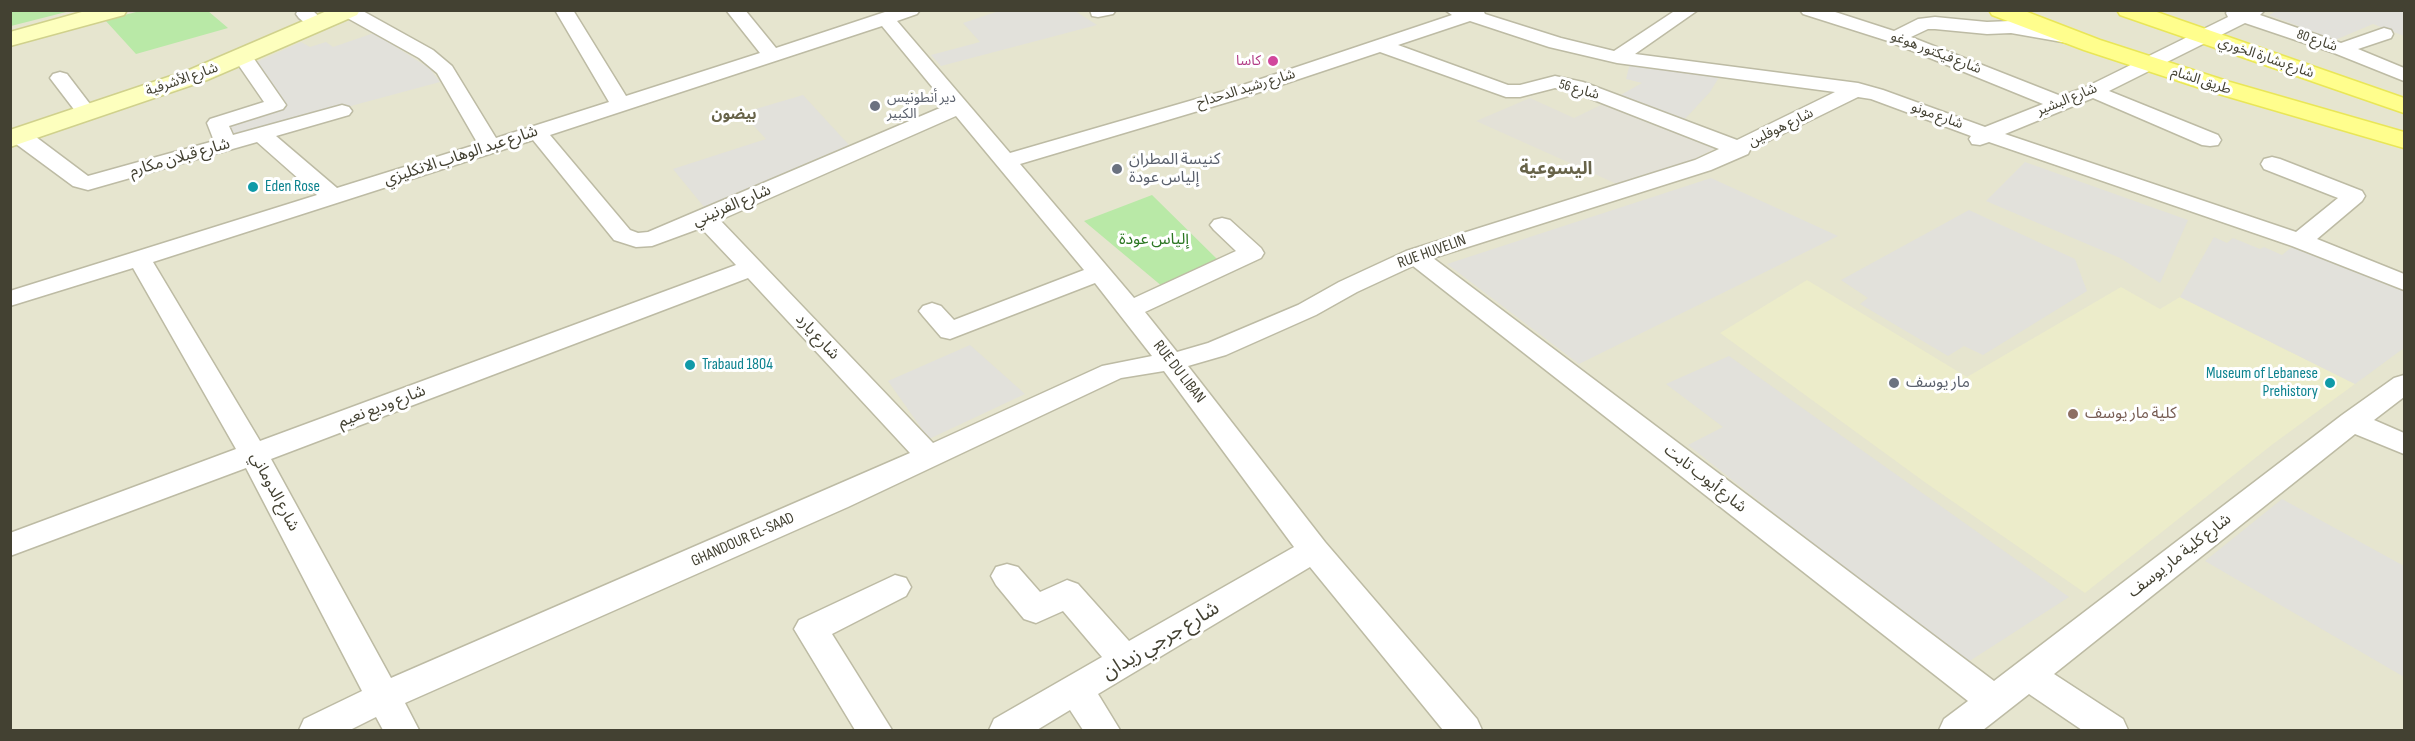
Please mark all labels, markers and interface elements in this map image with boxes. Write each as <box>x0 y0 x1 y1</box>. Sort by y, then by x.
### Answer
street label: شارع 80 <box>2294 26 2340 56</box>
street label: شارع فيكتور هوغو <box>1888 28 1984 78</box>
street label: شارع بشارة الخوري <box>2216 34 2316 82</box>
place label: كاسا <box>1236 53 1261 69</box>
marker: كاسا <box>1266 54 1280 68</box>
street label: شارع الأشرفية <box>144 60 220 100</box>
street label: طريق الشام <box>2169 63 2233 99</box>
street label: شارع رشيد الدحداح <box>1195 66 1297 112</box>
street label: شارع 56 <box>1557 76 1601 104</box>
street label: شارع البشير <box>2034 80 2100 120</box>
place label: دير أنطونيس الكبير <box>887 90 956 122</box>
marker: دير أنطونيس الكبير <box>868 99 882 113</box>
street label: شارع مونو <box>1909 99 1965 133</box>
street label: شارع هوفلين <box>1746 105 1816 151</box>
district label: بيضون <box>712 106 756 124</box>
street label: شارع عبد الوهاب الانكليزي <box>382 122 540 190</box>
street label: شارع قبلان مكارم <box>128 134 232 182</box>
place label: كنيسة المطران إلياس عودة <box>1129 150 1220 188</box>
district label: اليسوعية <box>1520 158 1592 180</box>
marker: كنيسة المطران إلياس عودة <box>1110 162 1124 176</box>
place label: Eden Rose <box>265 177 320 197</box>
marker: Eden Rose <box>246 180 260 194</box>
street label: شارع الفرنيني <box>690 181 774 231</box>
park label: إلياس عودة <box>1119 230 1189 250</box>
street label: RUE HUVELIN <box>1395 231 1469 273</box>
street label: شارع يارد <box>791 310 843 364</box>
street label: RUE DU LIBAN <box>1149 337 1209 407</box>
place label: Trabaud 1804 <box>702 355 773 375</box>
marker: Trabaud 1804 <box>683 358 697 372</box>
place label: Museum of Lebanese Prehistory <box>2206 364 2318 402</box>
place label: مار يوسف <box>1906 373 1970 393</box>
marker: مار يوسف <box>1887 376 1901 390</box>
marker: Museum of Lebanese Prehistory <box>2323 376 2337 390</box>
street label: شارع وديع نعيم <box>336 382 428 432</box>
place label: كلية مار يوسف <box>2085 404 2177 424</box>
marker: كلية مار يوسف <box>2066 407 2080 421</box>
street label: شارع أيوب تابت <box>1660 441 1750 517</box>
street label: شارع الدوماني <box>245 449 303 535</box>
street label: GHANDOUR EL-SAAD <box>688 509 798 571</box>
street label: شارع كلية مار يوسف <box>2125 510 2235 602</box>
street label: شارع جرجي زيدان <box>1098 597 1224 685</box>

